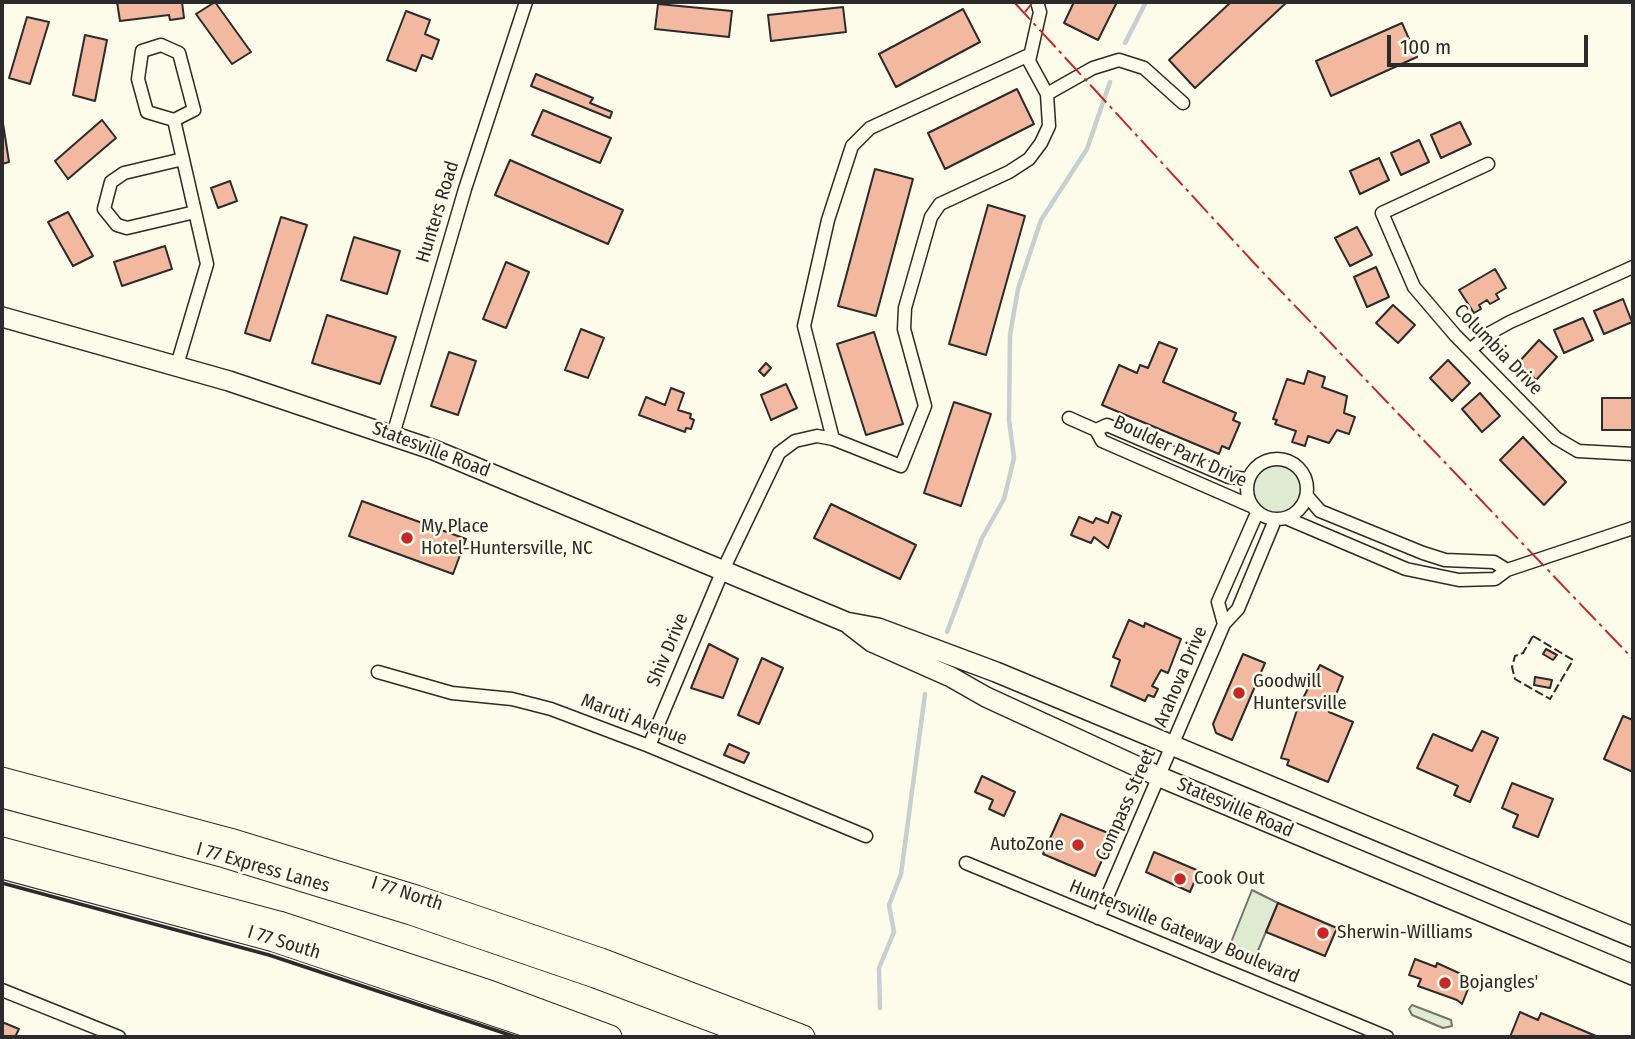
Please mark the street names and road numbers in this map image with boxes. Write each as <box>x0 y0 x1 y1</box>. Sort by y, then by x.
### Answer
street label: Hunters Road <box>412 158 464 266</box>
street label: Columbia Drive <box>1449 300 1547 400</box>
street label: Boulder Park Drive <box>1110 411 1250 493</box>
street label: Statesville Road <box>369 417 493 483</box>
street label: Shiv Drive <box>642 610 694 690</box>
street label: Arahova Drive <box>1150 623 1212 731</box>
street label: Maruti Avenue <box>578 689 690 751</box>
street label: Compass Street <box>1091 745 1161 865</box>
street label: Statesville Road <box>1173 773 1297 843</box>
street label: I 77 Express Lanes <box>194 838 332 898</box>
street label: I 77 North <box>368 872 446 916</box>
street label: Huntersville Gateway Boulevard <box>1066 875 1302 989</box>
street label: I 77 South <box>245 921 323 965</box>

